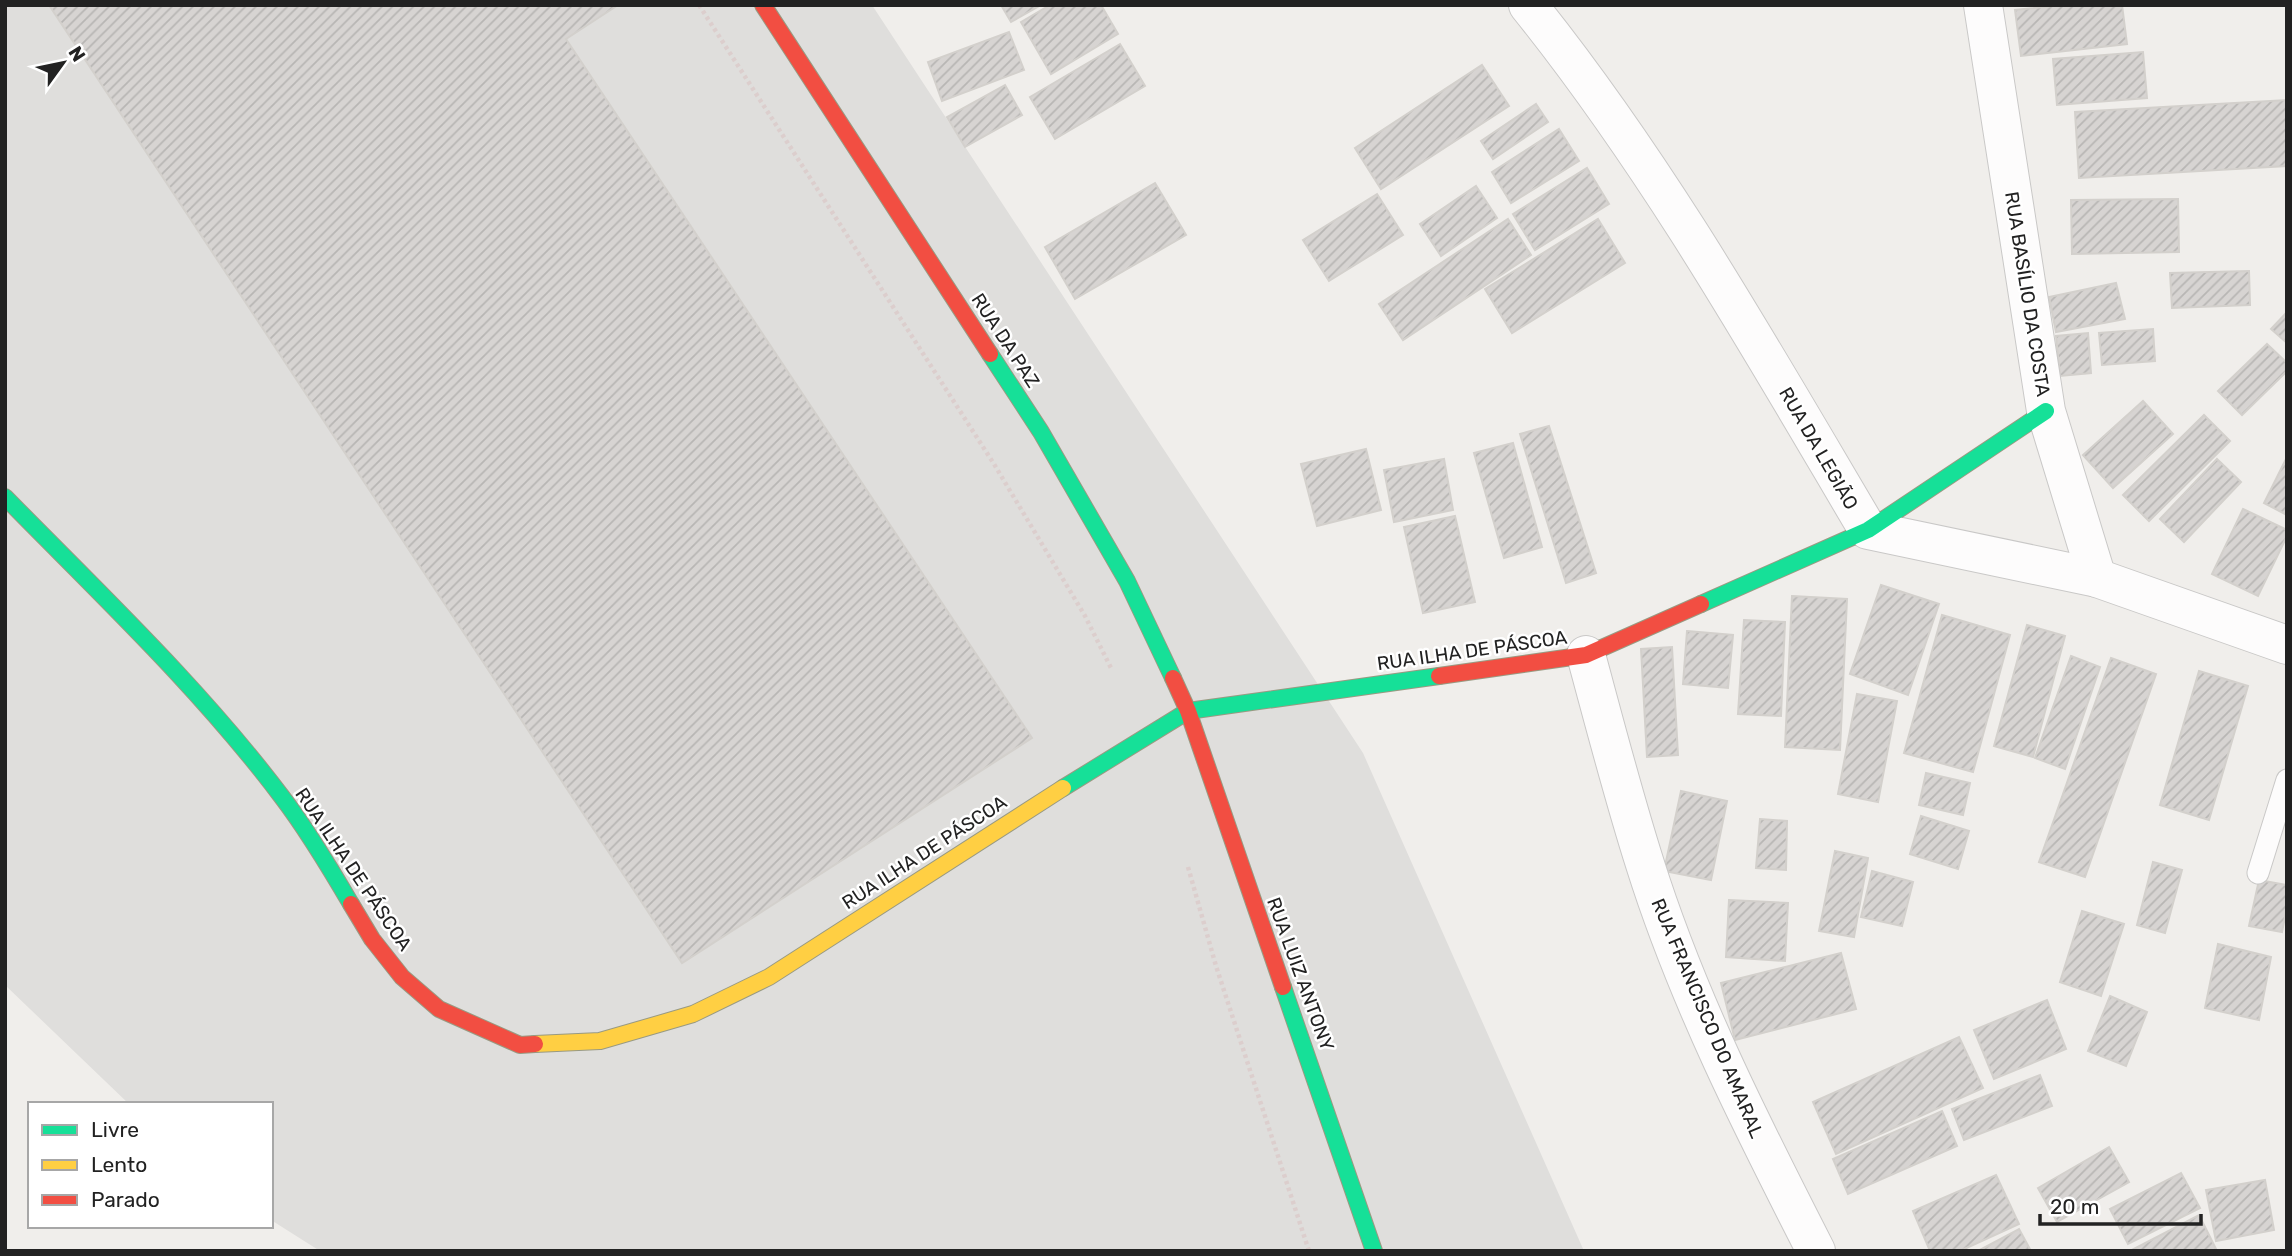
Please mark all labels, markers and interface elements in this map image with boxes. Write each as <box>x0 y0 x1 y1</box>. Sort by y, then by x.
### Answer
north arrow <box>28 28 98 98</box>
text: N <box>63 42 90 66</box>
street label: RUA BASÍLIO DA COSTA <box>2000 190 2055 398</box>
street label: RUA DA PAZ <box>967 289 1045 392</box>
street label: RUA DA LEGIÃO <box>1774 383 1863 514</box>
street label: RUA ILHA DE PÁSCOA <box>1376 626 1569 675</box>
street label: RUA ILHA DE PÁSCOA <box>290 783 417 955</box>
street label: RUA ILHA DE PÁSCOA <box>838 790 1011 914</box>
street label: RUA LUIZ ANTONY <box>1262 894 1339 1054</box>
street label: RUA FRANCISCO DO AMARAL <box>1647 895 1769 1142</box>
legend <box>28 1102 273 1228</box>
text: Livre <box>91 1117 139 1142</box>
text: Lento <box>91 1152 147 1177</box>
scale bar <box>2040 1182 2201 1226</box>
text: Parado <box>91 1187 160 1212</box>
text: 20 m <box>2050 1194 2099 1219</box>

